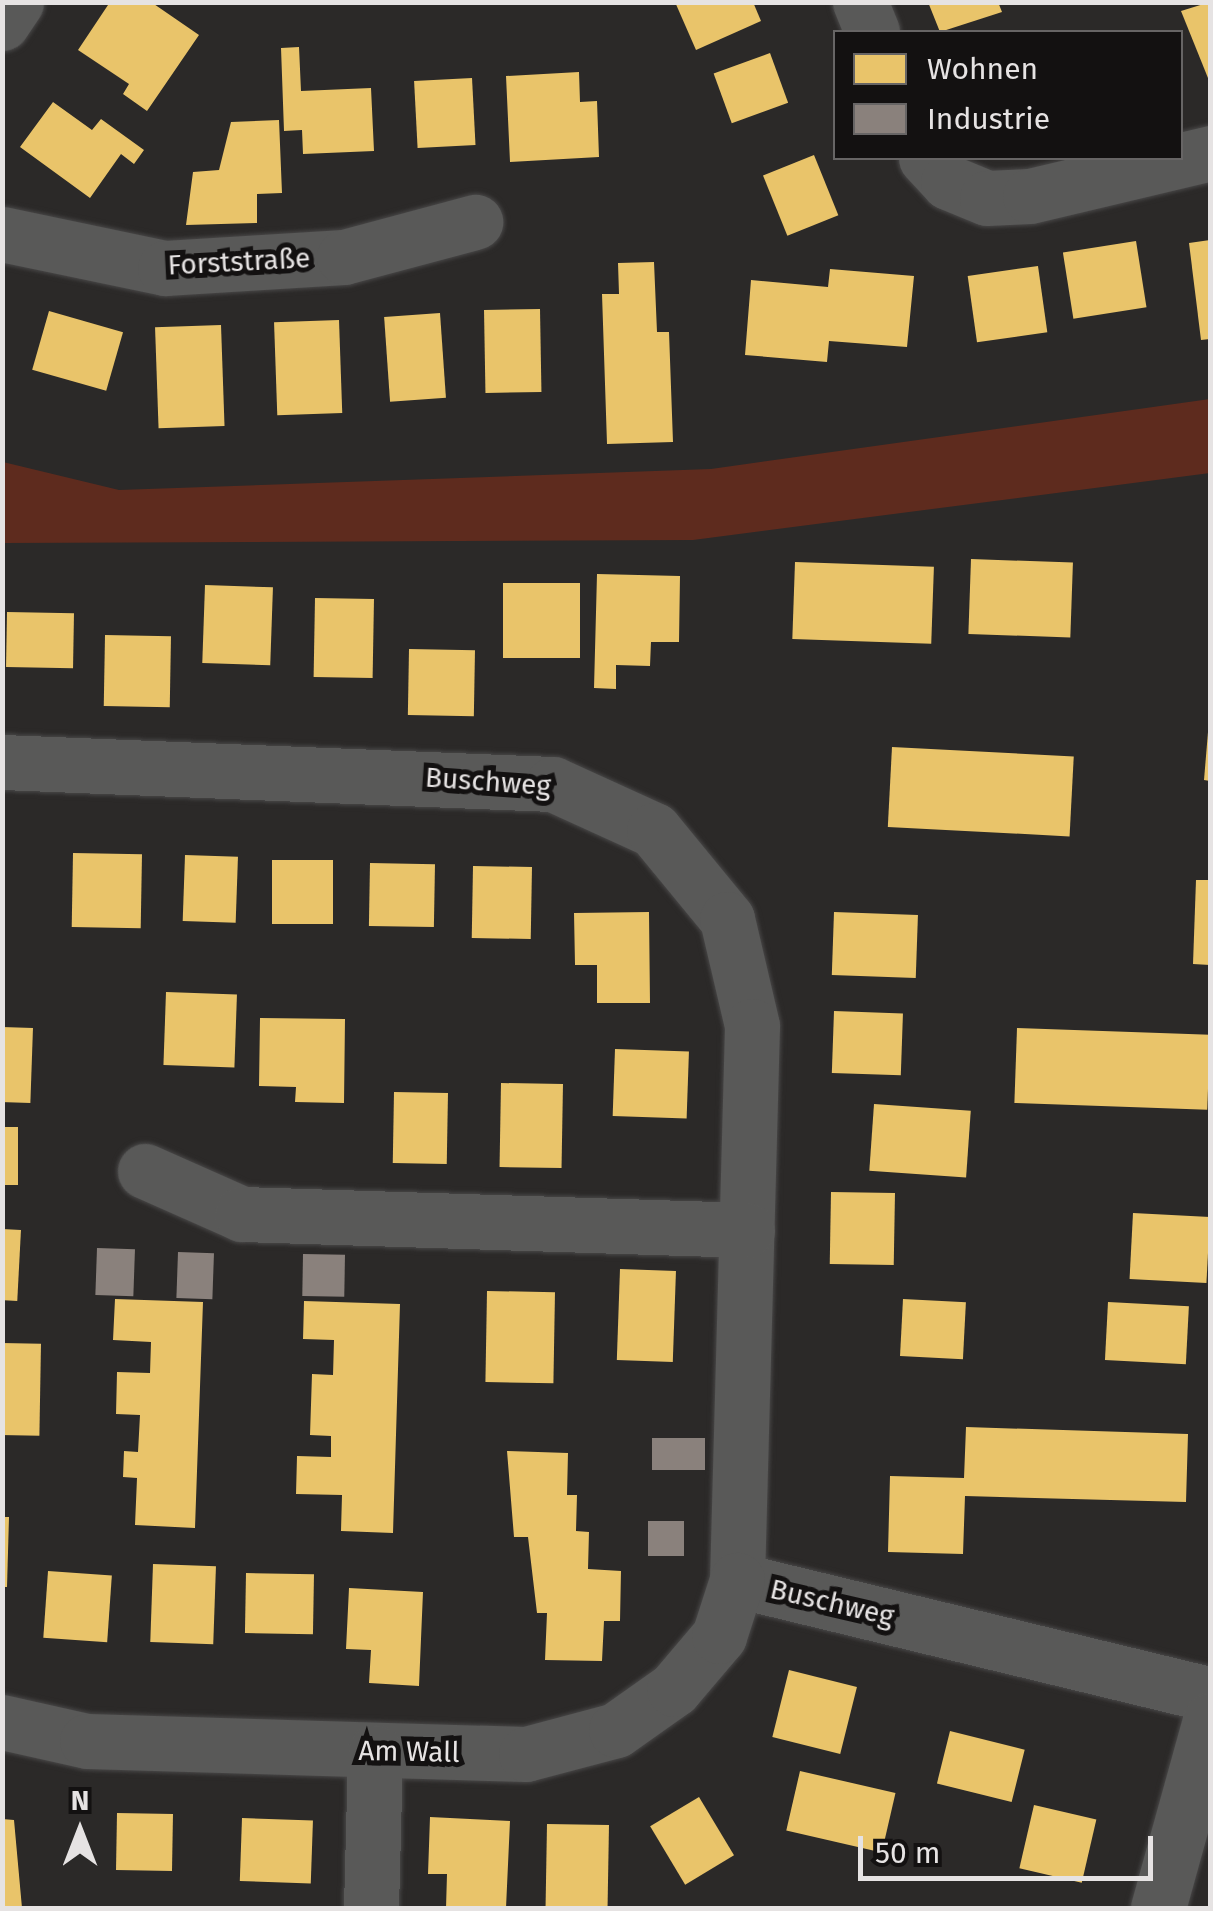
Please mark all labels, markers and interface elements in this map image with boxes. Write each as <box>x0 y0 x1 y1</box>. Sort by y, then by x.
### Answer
legend <box>833 30 1183 160</box>
text: Wohnen <box>927 51 1038 87</box>
text: Industrie <box>927 101 1050 137</box>
street label: Forststraße <box>167 241 311 283</box>
street label: Buschweg <box>424 761 552 803</box>
street label: Buschweg <box>767 1572 897 1634</box>
street label: Am Wall <box>358 1734 460 1770</box>
north arrow <box>30 1781 130 1881</box>
text: N <box>71 1784 89 1817</box>
scale bar <box>863 1816 1158 1878</box>
text: 50 m <box>875 1835 940 1871</box>

